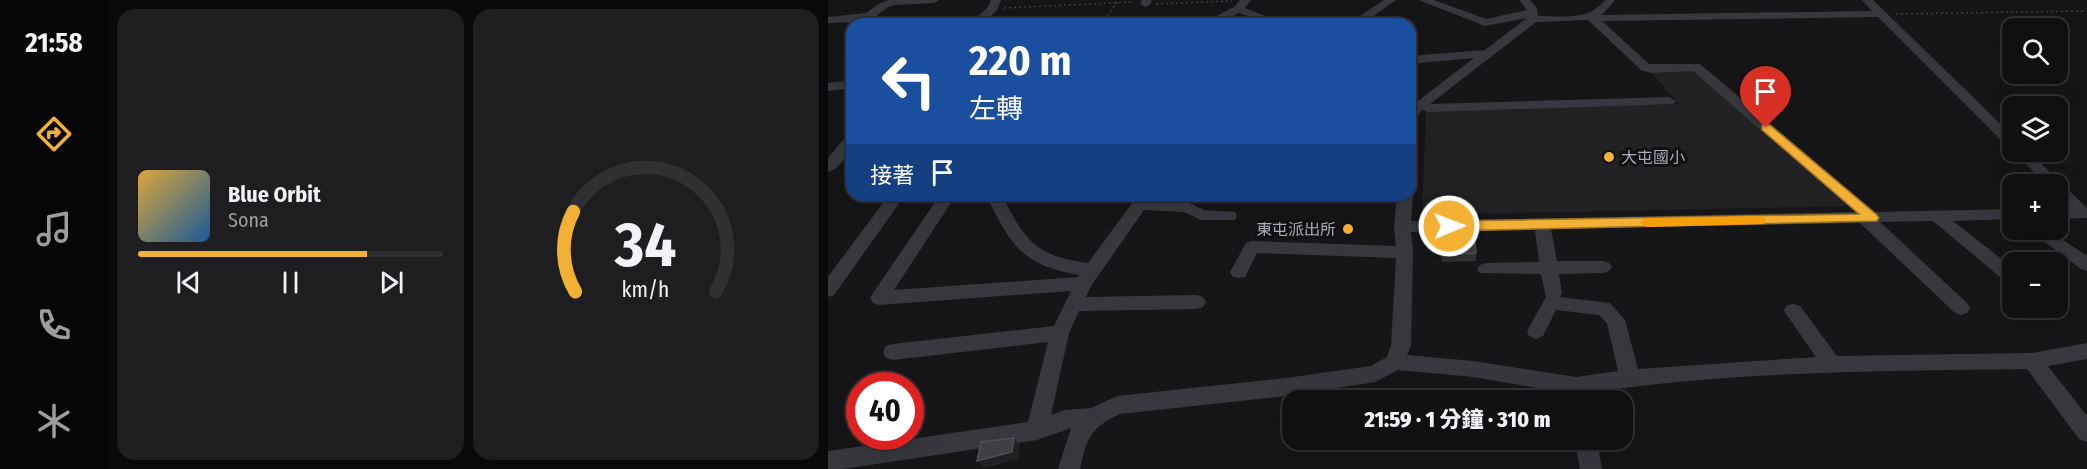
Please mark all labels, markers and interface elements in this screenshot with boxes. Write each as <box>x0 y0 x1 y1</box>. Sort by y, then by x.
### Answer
map controls <box>2002 18 2068 318</box>
button: search <box>2002 18 2068 84</box>
text: 21:58 <box>25 27 83 59</box>
text: 220 m <box>969 36 1072 86</box>
icon: left <box>870 42 948 120</box>
pin <box>1740 66 1791 128</box>
icon: arrive <box>1749 75 1782 108</box>
text: 左轉 <box>969 93 1023 125</box>
button: layers <box>2002 96 2068 162</box>
icon: directions <box>33 113 75 155</box>
place label: 大屯國小 <box>1621 148 1685 167</box>
marker: 大屯國小 <box>1602 150 1616 164</box>
icon: arrive <box>926 156 959 189</box>
text: 接著 <box>870 162 914 189</box>
button: + <box>2002 174 2068 240</box>
text: Blue Orbit <box>228 181 321 208</box>
position arrow <box>1417 194 1481 258</box>
icon: music <box>33 208 75 250</box>
text: Sona <box>228 208 269 232</box>
text: 34 <box>614 208 676 283</box>
place label: 東屯派出所 <box>1256 220 1336 239</box>
marker: 東屯派出所 <box>1341 222 1355 236</box>
button: − <box>2002 252 2068 318</box>
icon: previous <box>172 266 205 299</box>
icon: pause <box>274 266 307 299</box>
icon: next <box>375 266 408 299</box>
text: km/h <box>622 277 670 303</box>
icon: phone <box>33 304 75 346</box>
speed limit sign: 40 <box>846 372 924 450</box>
icon: climate <box>33 400 75 442</box>
text: 21:59 · 1 分鐘 · 310 m <box>1365 406 1550 433</box>

